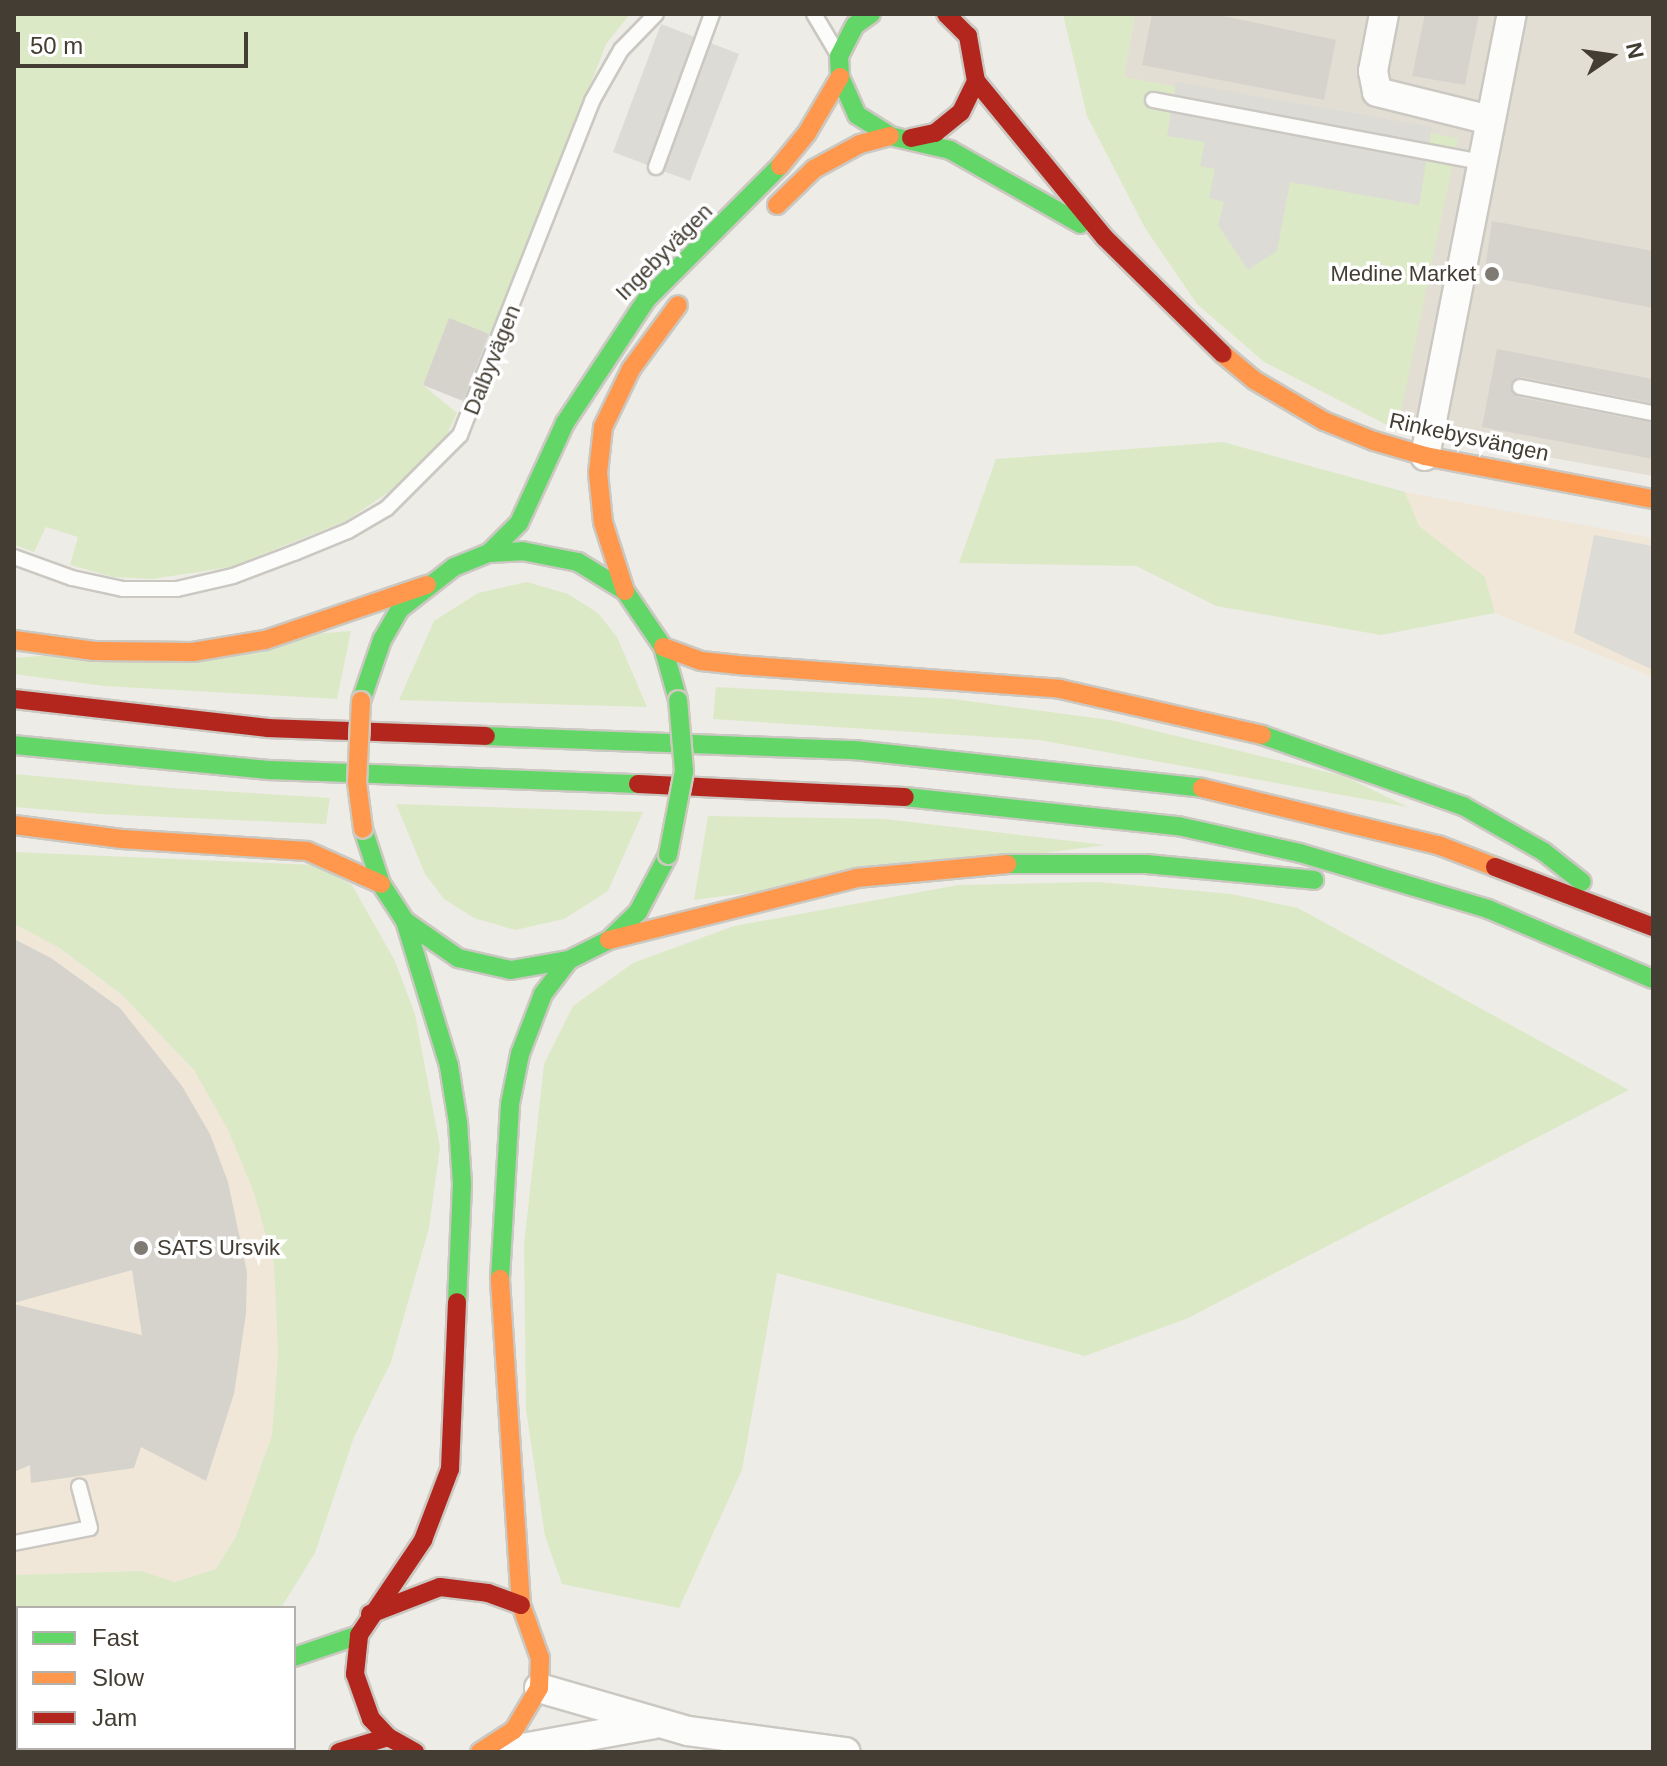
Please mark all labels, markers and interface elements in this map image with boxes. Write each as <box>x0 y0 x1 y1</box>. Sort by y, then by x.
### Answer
scale bar <box>20 16 252 66</box>
north arrow <box>1571 16 1651 96</box>
text: 50 m <box>30 32 83 59</box>
text: N <box>1621 40 1649 61</box>
street label: Ingebyvägen <box>610 198 718 306</box>
place label: Medine Market <box>1330 261 1476 287</box>
marker: Medine Market <box>1483 265 1501 283</box>
street label: Dalbyvägen <box>458 301 526 419</box>
street label: Rinkebysvängen <box>1387 407 1551 467</box>
place label: SATS Ursvik <box>157 1235 280 1261</box>
marker: SATS Ursvik <box>132 1239 150 1257</box>
legend <box>16 1606 296 1750</box>
text: Fast <box>92 1624 139 1651</box>
text: Slow <box>92 1664 144 1691</box>
text: Jam <box>92 1704 137 1731</box>

